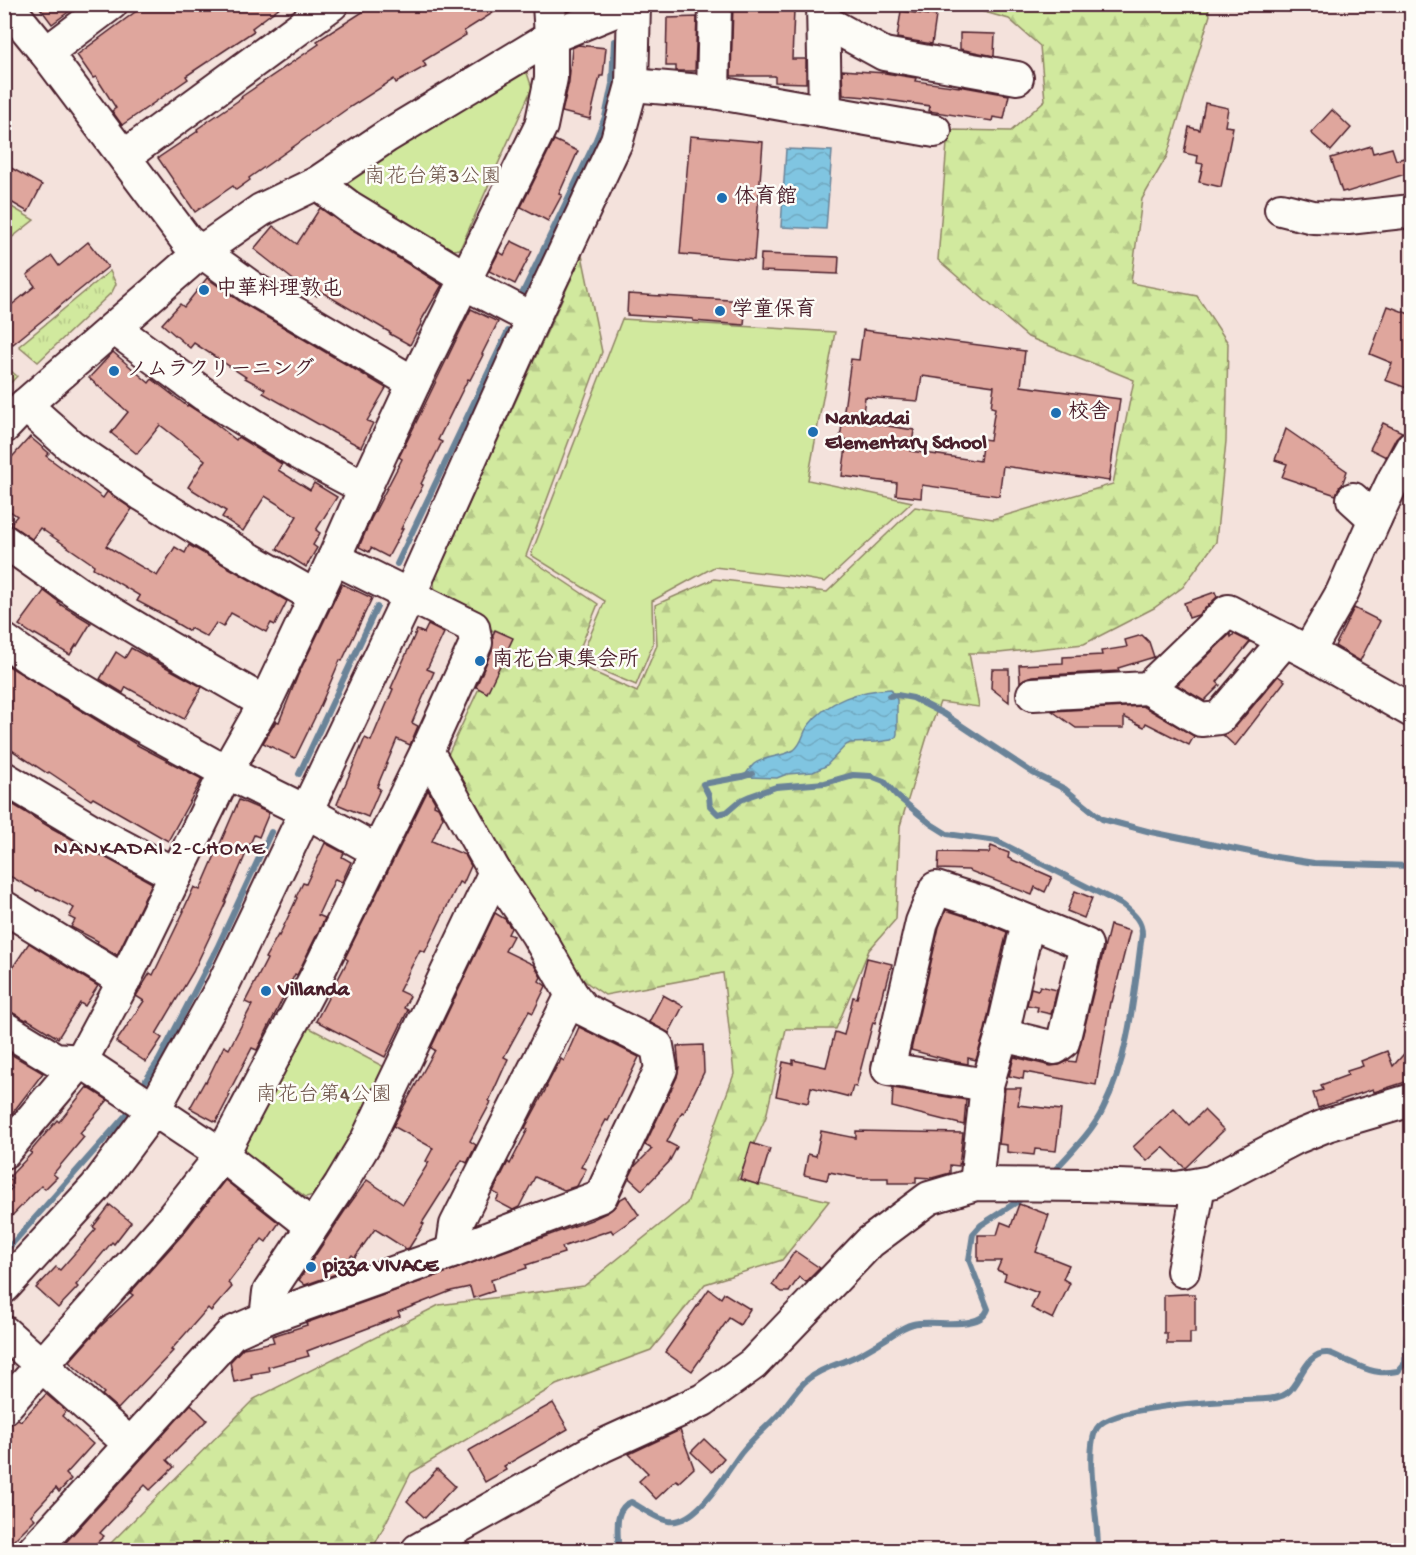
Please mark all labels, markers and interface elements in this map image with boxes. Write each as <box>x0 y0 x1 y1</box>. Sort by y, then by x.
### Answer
park label: 南花台第3公園 <box>365 164 501 191</box>
place label: 体育館 <box>734 184 797 211</box>
marker: 体育館 <box>715 191 729 205</box>
place label: 中華料理敦屯 <box>216 276 342 303</box>
marker: 中華料理敦屯 <box>197 283 211 297</box>
place label: 学童保育 <box>732 297 816 324</box>
marker: 学童保育 <box>713 304 727 318</box>
place label: ノムラクリーニング <box>126 357 314 384</box>
marker: ノムラクリーニング <box>107 364 121 378</box>
place label: 校舎 <box>1068 399 1110 426</box>
marker: 校舎 <box>1049 406 1063 420</box>
place label: Nankadai Elementary School <box>825 408 987 457</box>
marker: Nankadai Elementary School <box>806 425 820 439</box>
place label: 南花台東集会所 <box>492 647 639 674</box>
marker: 南花台東集会所 <box>473 654 487 668</box>
district label: NANKADAI 2-CHOME <box>54 837 267 863</box>
place label: Villanda <box>277 979 350 1004</box>
marker: Villanda <box>259 984 273 998</box>
park label: 南花台第4公園 <box>256 1082 392 1109</box>
place label: pizza VIVACE <box>322 1255 440 1280</box>
marker: pizza VIVACE <box>304 1260 318 1274</box>

